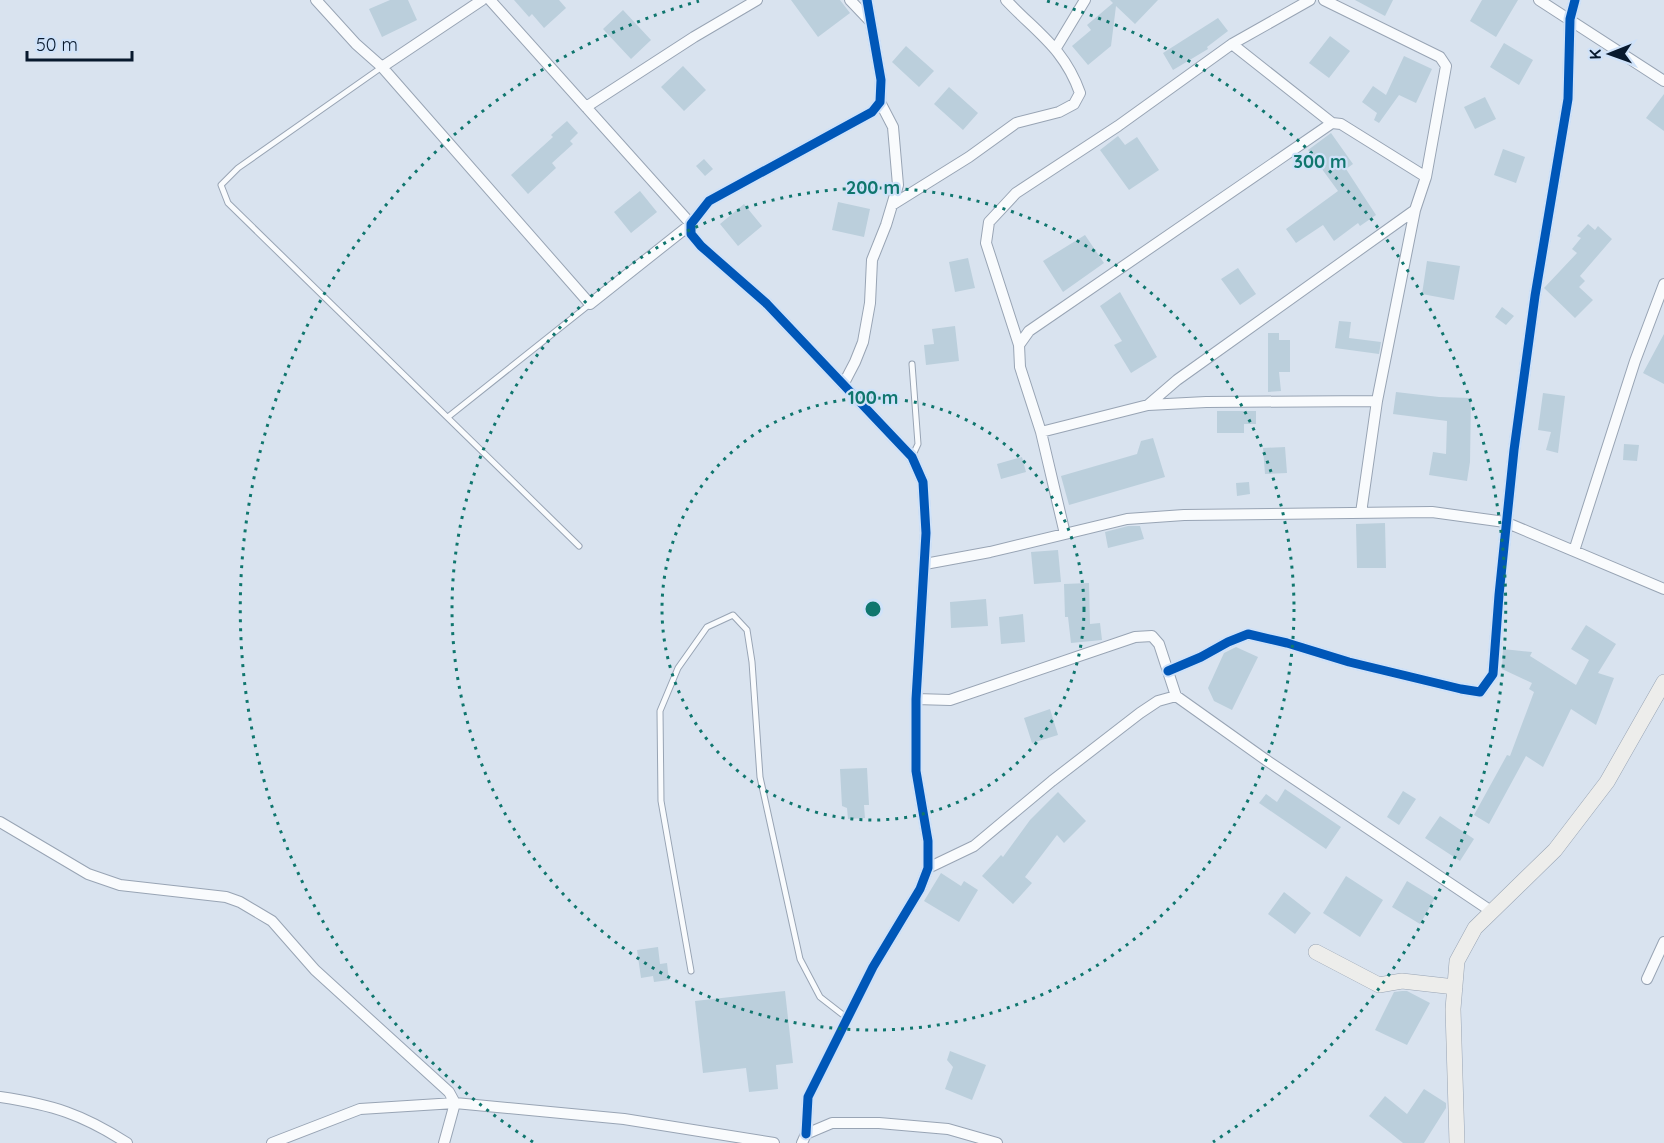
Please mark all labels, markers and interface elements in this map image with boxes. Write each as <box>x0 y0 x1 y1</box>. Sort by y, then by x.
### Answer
scale bar <box>27 24 132 62</box>
north arrow <box>1580 24 1640 84</box>
text: 50 m <box>36 33 78 56</box>
text: K <box>1585 49 1605 60</box>
text: 300 m <box>1293 150 1347 173</box>
text: 200 m <box>846 176 900 199</box>
text: 100 m <box>848 386 898 409</box>
centre of rings <box>863 599 883 619</box>

